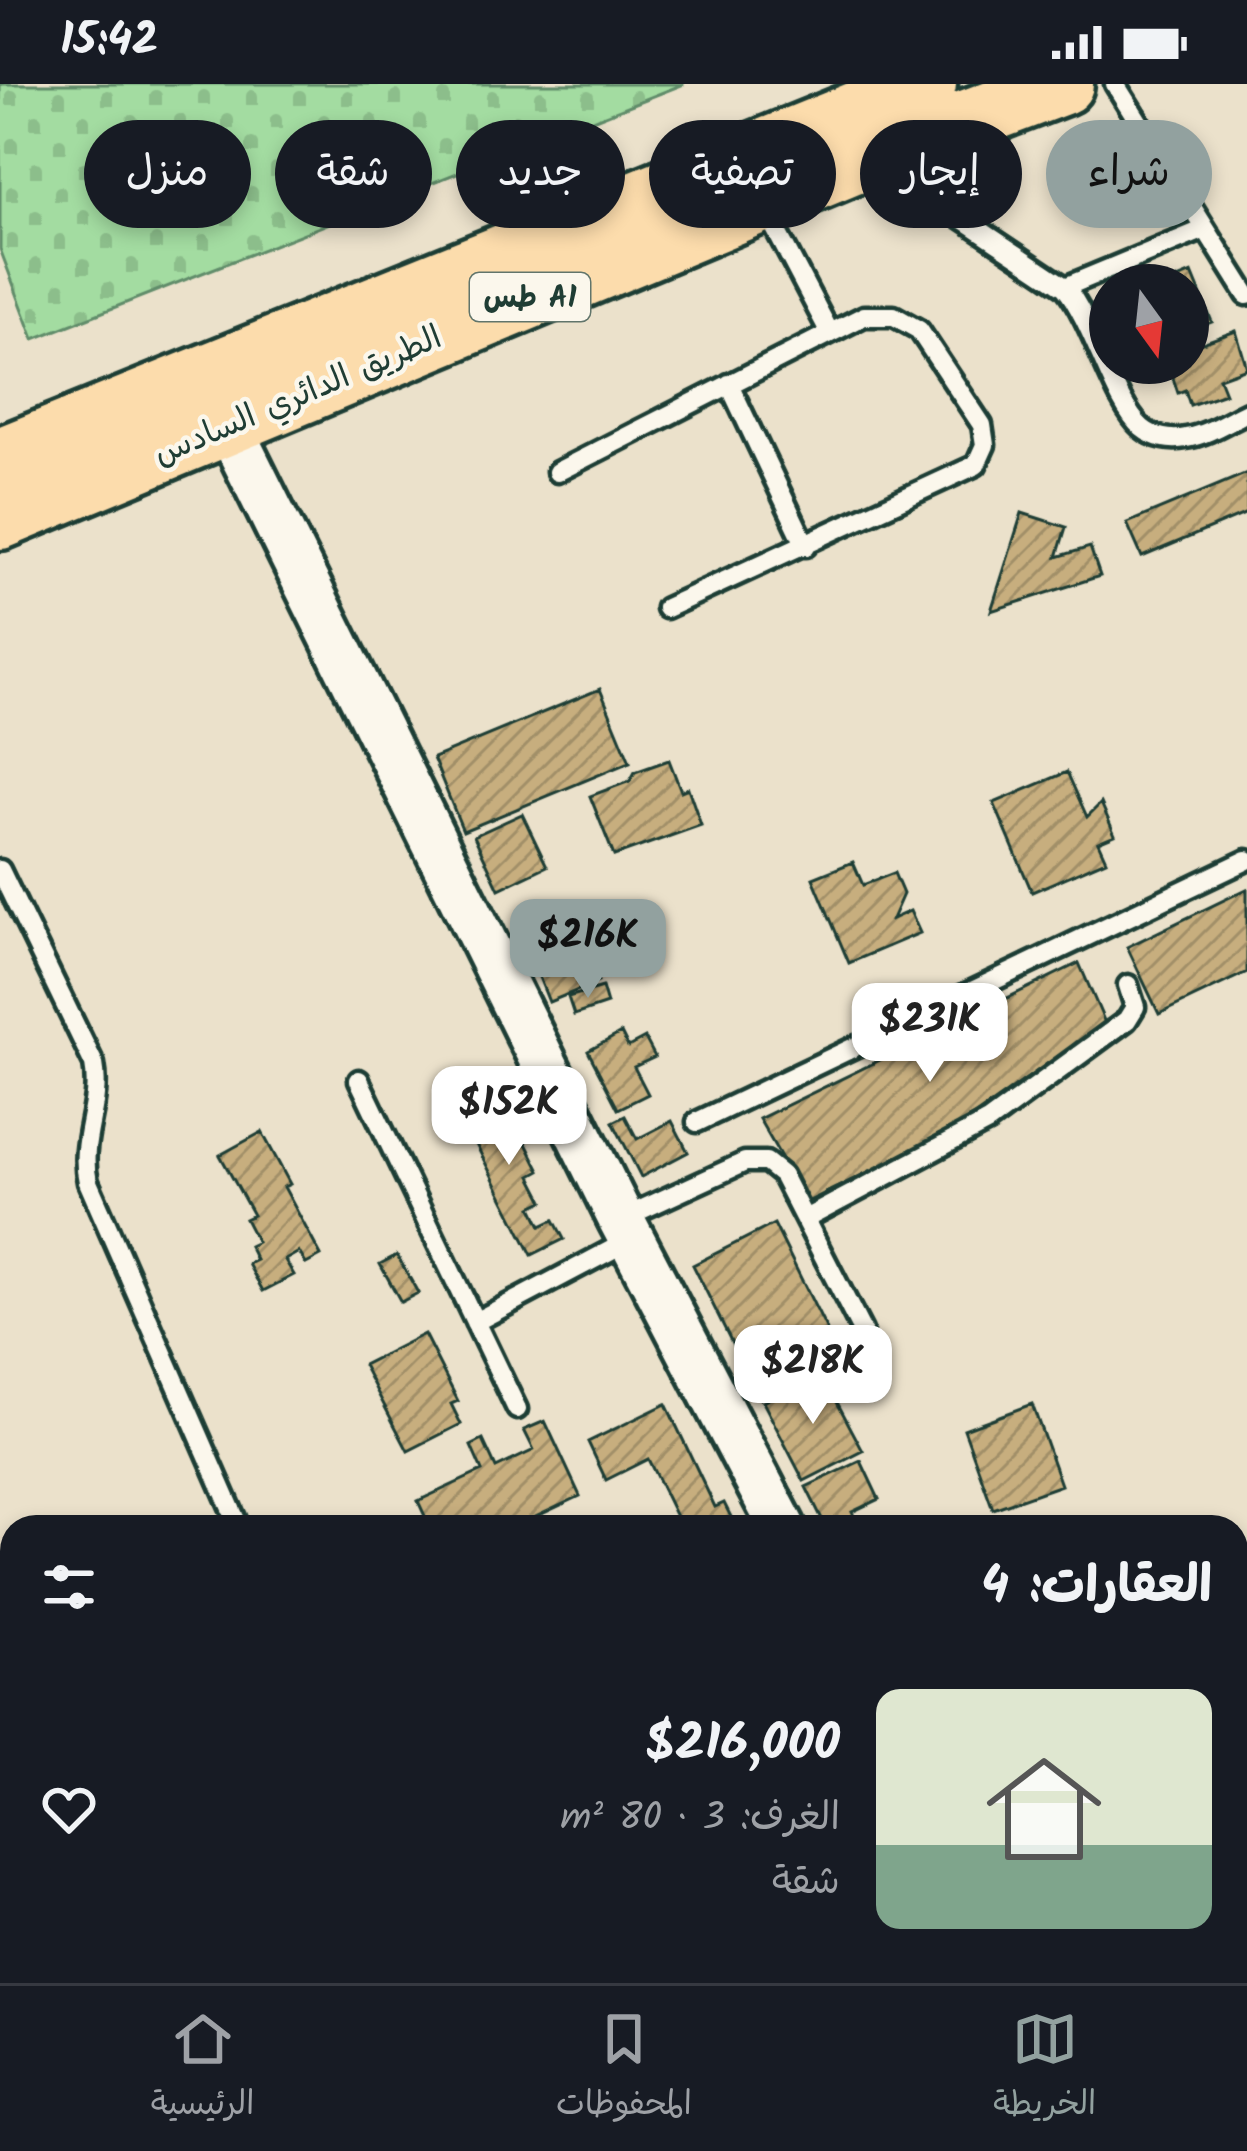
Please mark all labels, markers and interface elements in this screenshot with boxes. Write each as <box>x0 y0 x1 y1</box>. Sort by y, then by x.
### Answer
text: 15:42 <box>60 6 158 78</box>
chip: منزل <box>84 120 251 228</box>
chip: شقة <box>275 120 432 228</box>
chip: جديد <box>456 120 625 228</box>
chip: تصفية <box>649 120 836 228</box>
chip: إيجار <box>860 120 1022 228</box>
chip: شراء <box>1046 120 1212 228</box>
north arrow <box>1089 264 1209 384</box>
map controls <box>1089 264 1209 384</box>
road number: طس A1 <box>470 273 590 321</box>
street label: الطريق الدائري السادس <box>146 313 451 482</box>
pin: $216K <box>504 899 672 1001</box>
text: $216K <box>537 907 639 969</box>
pin: $231K <box>846 983 1014 1085</box>
text: $231K <box>879 991 981 1053</box>
pin: $152K <box>425 1066 593 1168</box>
text: $152K <box>459 1074 559 1136</box>
pin: $218K <box>729 1325 897 1427</box>
text: $218K <box>761 1333 865 1395</box>
text: العقارات: 4 <box>981 1547 1212 1628</box>
icon: filters <box>36 1554 102 1620</box>
text: $216,000 <box>645 1705 840 1786</box>
icon: home <box>972 1737 1116 1881</box>
icon: heart <box>36 1776 102 1842</box>
text: الغرف: 3 · 80 m² <box>560 1788 840 1850</box>
text: شقة <box>772 1852 840 1914</box>
tab: الرئيسية <box>151 2006 254 2132</box>
tab: المحفوظات <box>556 2006 692 2132</box>
tab: الخريطة <box>993 2006 1096 2132</box>

